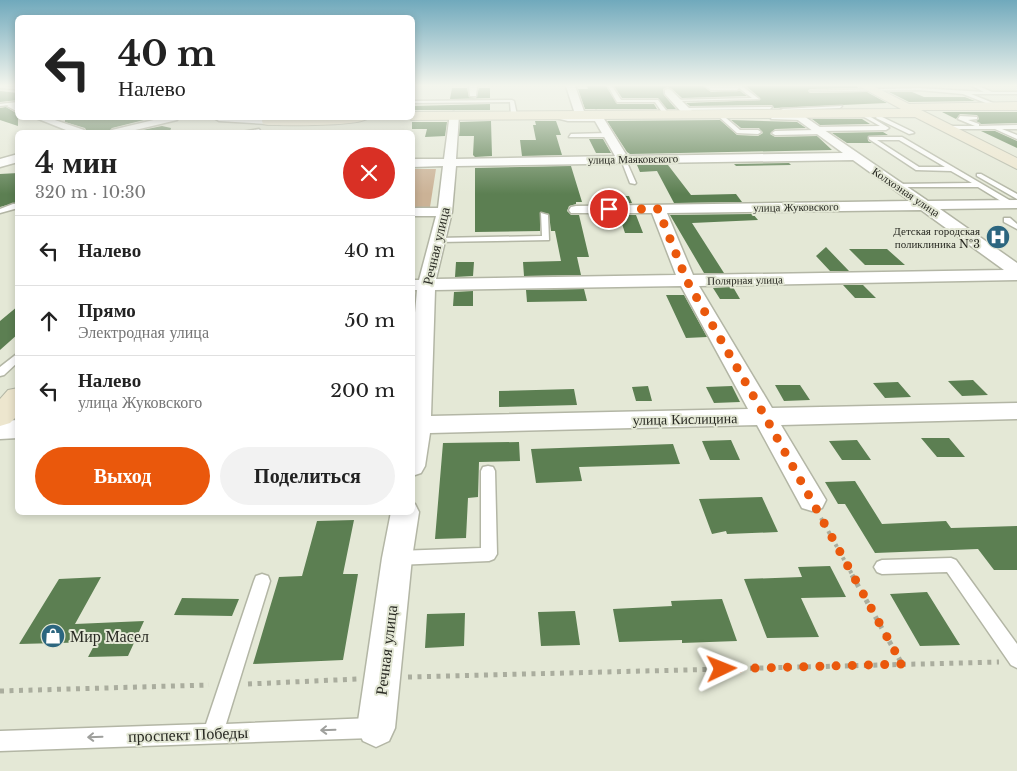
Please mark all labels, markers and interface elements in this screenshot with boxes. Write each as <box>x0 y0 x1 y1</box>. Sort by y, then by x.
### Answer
text: 40 m <box>118 32 216 75</box>
icon: left <box>35 35 100 100</box>
text: Налево <box>118 75 186 102</box>
text: 4 мин <box>35 144 117 181</box>
button: close <box>343 147 395 199</box>
street label: улица Маяковского <box>588 151 679 167</box>
street label: Колхозная улица <box>869 164 943 220</box>
text: 320 m · 10:30 <box>35 182 146 202</box>
pin <box>588 188 630 230</box>
icon: arrive <box>595 195 623 223</box>
street label: улица Жуковского <box>753 199 839 215</box>
street label: Речная улица <box>418 205 454 287</box>
place label: Детская городская поликлиника №3 <box>893 224 980 251</box>
hospital icon: Детская городская поликлиника №3 <box>985 224 1011 250</box>
icon: left <box>35 237 63 265</box>
text: Налево <box>78 239 141 262</box>
text: 40 m <box>344 239 395 262</box>
street label: Полярная улица <box>707 272 783 288</box>
text: Прямо <box>78 299 136 322</box>
icon: ahead <box>35 307 63 335</box>
text: 50 m <box>345 309 395 332</box>
text: Электродная улица <box>78 322 209 342</box>
text: Налево <box>78 369 141 392</box>
icon: left <box>35 377 63 405</box>
text: 200 m <box>330 379 395 402</box>
text: улица Жуковского <box>78 392 202 412</box>
street label: улица Кислицина <box>632 409 738 429</box>
button: Выход <box>35 447 210 505</box>
button: Поделиться <box>220 447 395 505</box>
street label: Речная улица <box>371 604 401 696</box>
shop icon: Мир Масел <box>40 623 66 649</box>
place label: Мир Масел <box>70 626 149 646</box>
position arrow <box>695 642 747 694</box>
street label: проспект Победы <box>128 722 249 746</box>
one-way arrow <box>320 725 336 734</box>
one-way arrow <box>88 733 104 742</box>

